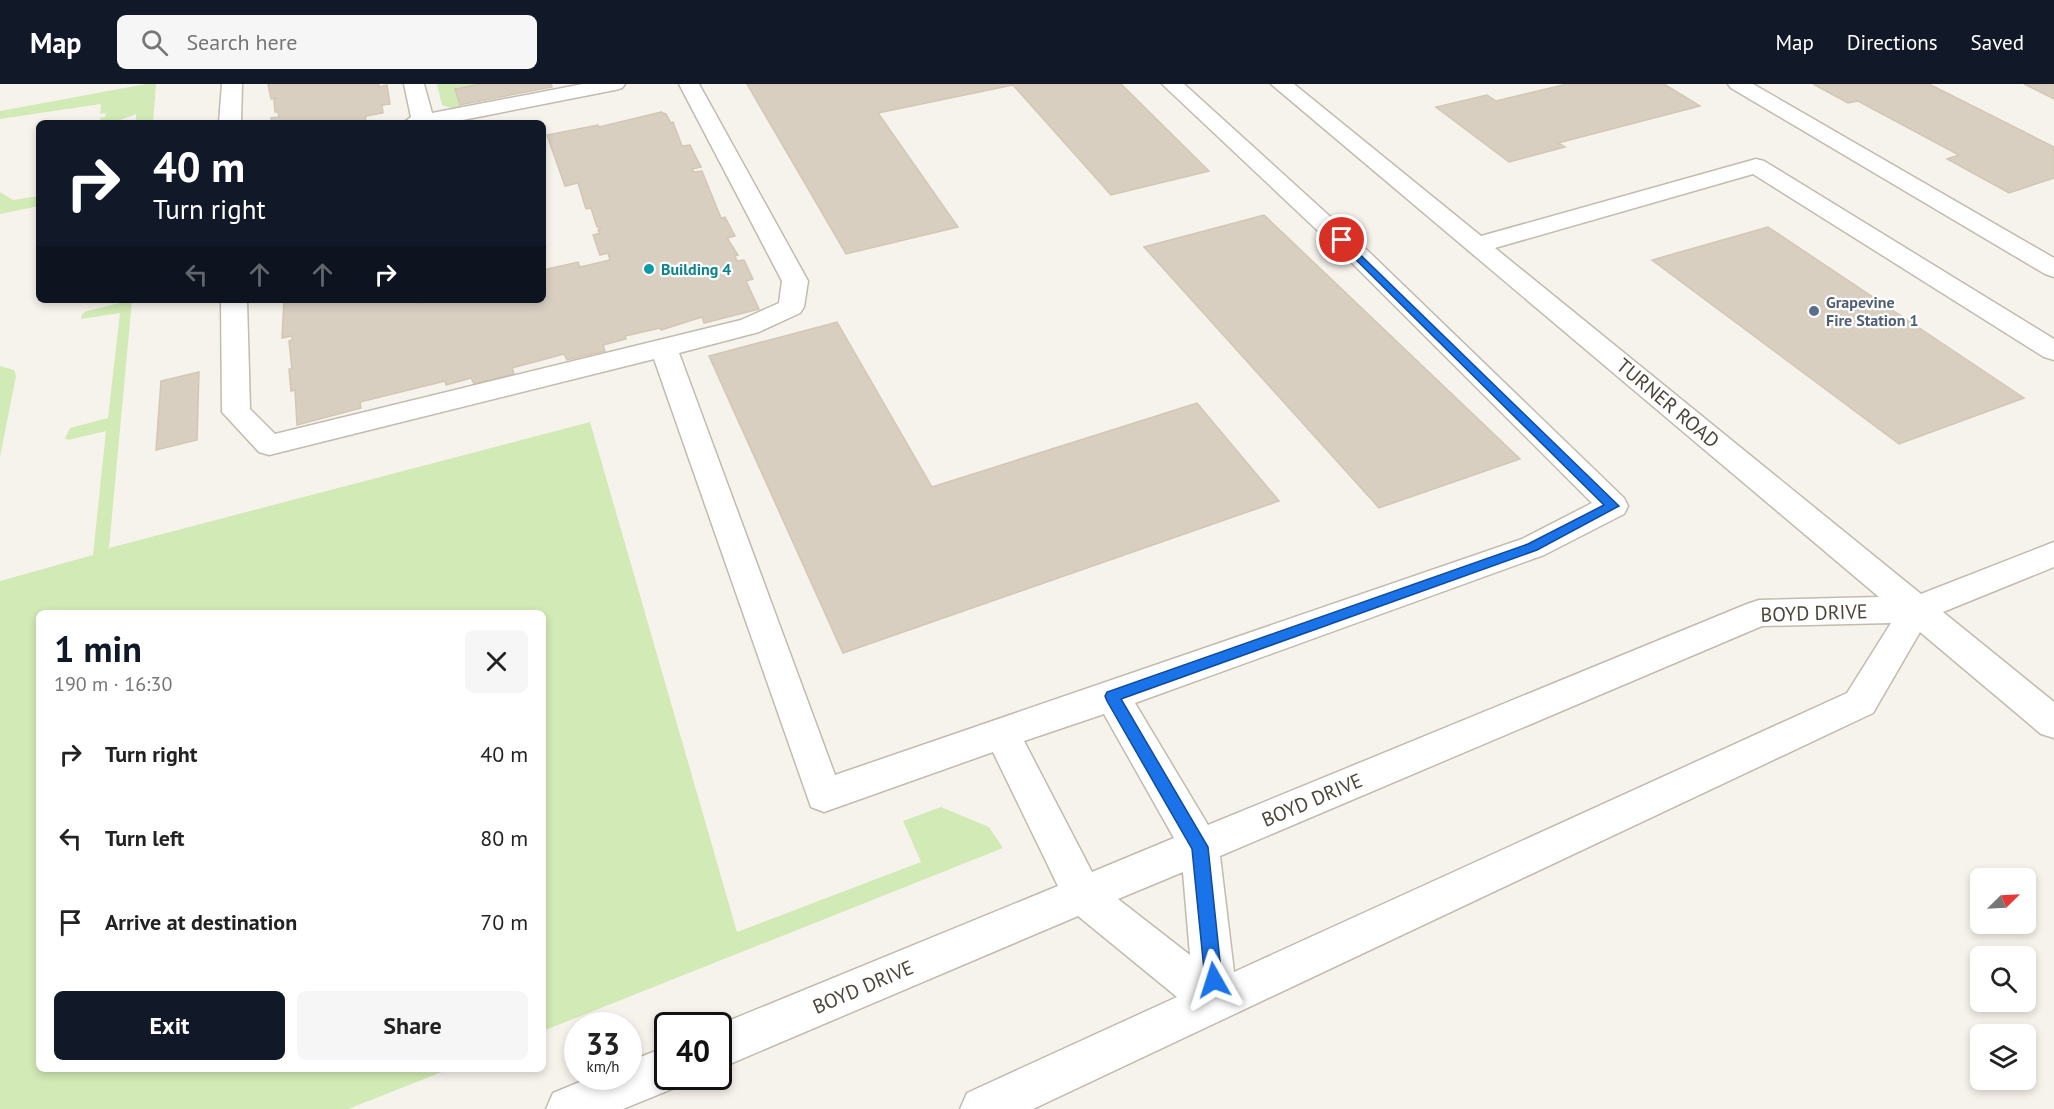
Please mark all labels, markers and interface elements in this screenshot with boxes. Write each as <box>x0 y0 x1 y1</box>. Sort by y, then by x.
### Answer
search box <box>117 15 537 69</box>
text: Map <box>30 24 81 61</box>
icon: search <box>138 26 171 59</box>
text: Search here <box>186 28 297 56</box>
text: Map <box>1775 29 1814 56</box>
text: Directions <box>1847 29 1938 56</box>
text: Saved <box>1971 29 2024 56</box>
text: 40 m <box>153 139 245 194</box>
icon: right <box>54 144 132 222</box>
text: Turn right <box>153 192 266 226</box>
pin <box>1316 214 1367 265</box>
icon: arrive <box>1325 223 1358 256</box>
icon: left <box>180 258 213 291</box>
icon: ahead <box>243 258 276 291</box>
icon: ahead <box>306 258 339 291</box>
icon: right <box>369 258 402 291</box>
place label: Building 4 <box>661 259 731 279</box>
marker: Building 4 <box>642 262 656 276</box>
place label: Grapevine Fire Station 1 <box>1826 292 1919 330</box>
marker: Grapevine Fire Station 1 <box>1807 304 1821 318</box>
street label: TURNER ROAD <box>1611 352 1725 454</box>
street label: BOYD DRIVE <box>1760 598 1868 628</box>
text: 1 min <box>54 625 142 672</box>
button: close <box>465 630 528 693</box>
text: 190 m · 16:30 <box>54 671 172 697</box>
icon: right <box>54 738 87 771</box>
text: Turn right <box>105 740 197 768</box>
text: 40 m <box>480 740 528 768</box>
street label: BOYD DRIVE <box>1258 767 1366 833</box>
icon: left <box>54 822 87 855</box>
text: Turn left <box>105 824 185 852</box>
text: 80 m <box>480 824 528 852</box>
north arrow <box>1970 868 2036 934</box>
map controls <box>1970 868 2036 1090</box>
icon: arrive <box>54 906 87 939</box>
text: Arrive at destination <box>105 908 297 936</box>
text: 70 m <box>480 908 528 936</box>
button: search <box>1970 946 2036 1012</box>
position arrow <box>1182 948 1246 1012</box>
street label: BOYD DRIVE <box>809 954 917 1020</box>
button: Exit <box>54 991 285 1060</box>
button: Share <box>297 991 528 1060</box>
speed limit sign: 40 <box>654 1012 732 1090</box>
text: 33 <box>586 1024 620 1063</box>
button: layers <box>1970 1024 2036 1090</box>
text: km/h <box>587 1057 619 1076</box>

